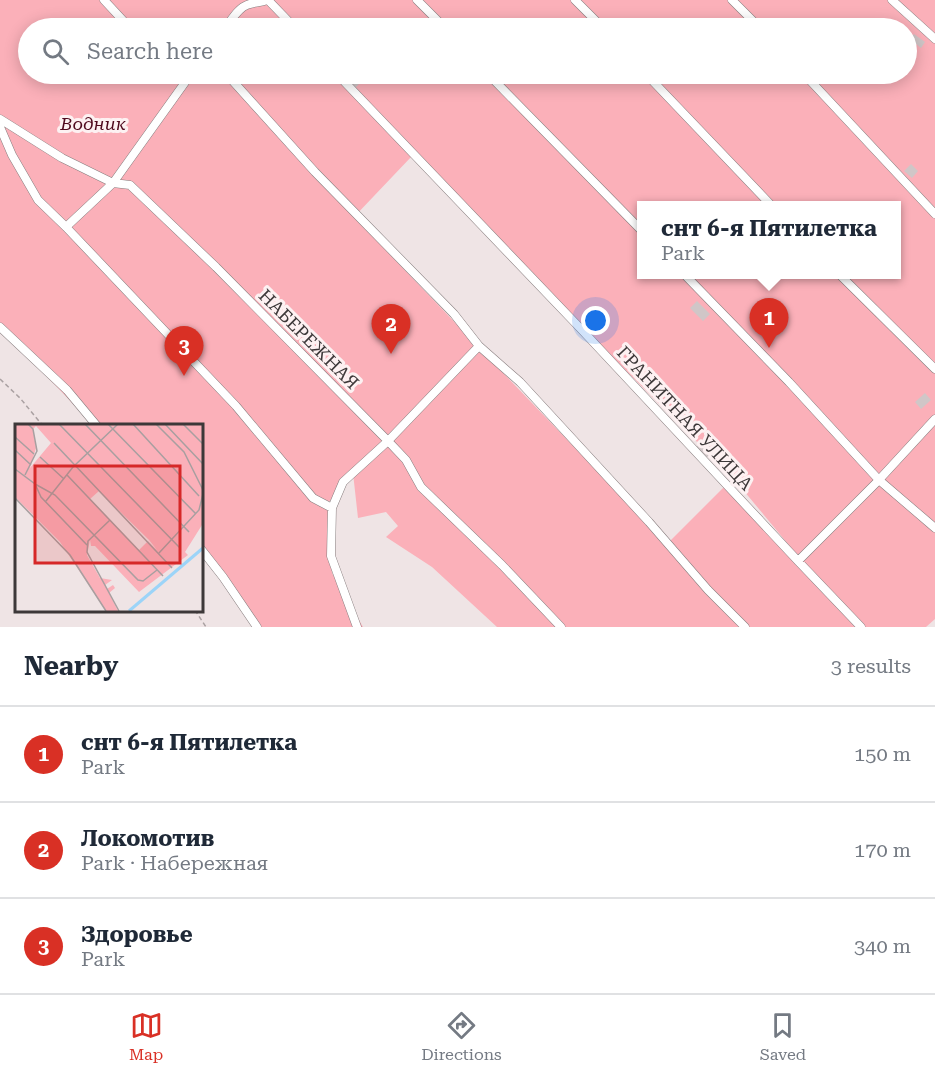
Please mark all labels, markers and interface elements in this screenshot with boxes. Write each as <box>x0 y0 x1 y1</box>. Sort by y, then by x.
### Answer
search box <box>18 18 917 84</box>
icon: search <box>39 35 72 68</box>
text: Search here <box>87 39 213 64</box>
park label: Водник <box>59 113 126 134</box>
popup <box>637 201 901 279</box>
text: снт 6-я Пятилетка <box>661 216 877 241</box>
text: Park <box>661 241 705 265</box>
street label: НАБЕРЕЖНАЯ <box>255 285 363 393</box>
pin: 1 <box>750 298 788 348</box>
pin: 2 <box>372 304 410 354</box>
your location <box>581 306 610 335</box>
pin: 3 <box>164 326 204 376</box>
street label: ГРАНИТНАЯ УЛИЦА <box>613 342 758 495</box>
inset map <box>15 424 202 612</box>
text: Nearby <box>24 651 118 681</box>
text: 3 results <box>831 654 911 678</box>
text: снт 6-я Пятилетка <box>81 730 297 755</box>
text: 1 <box>38 742 49 766</box>
text: 150 m <box>854 742 911 766</box>
text: Park <box>81 755 125 779</box>
text: Локомотив <box>81 826 214 851</box>
text: 2 <box>38 838 49 862</box>
text: 170 m <box>854 838 911 862</box>
text: Park · Набережная <box>81 851 268 875</box>
text: Здоровье <box>81 922 193 947</box>
text: 3 <box>38 934 49 958</box>
text: 340 m <box>854 934 911 958</box>
text: Park <box>81 947 125 971</box>
tab: Map <box>129 1009 163 1064</box>
tab: Directions <box>421 1009 502 1064</box>
tab: Saved <box>760 1009 806 1064</box>

